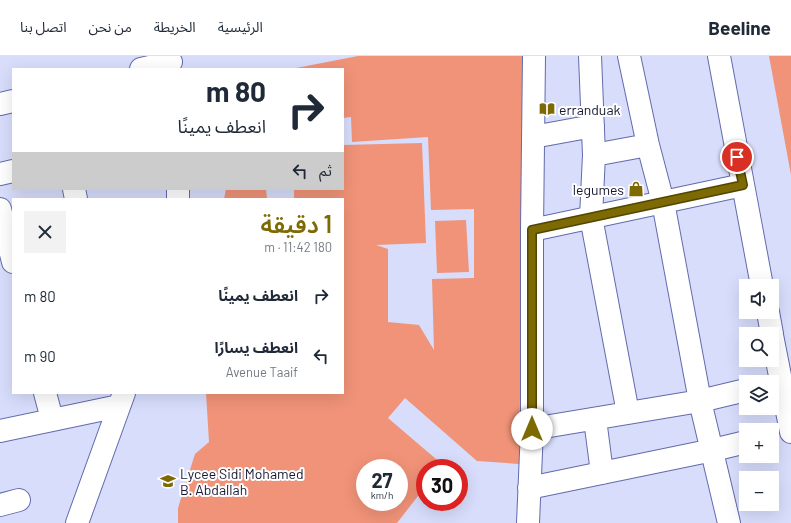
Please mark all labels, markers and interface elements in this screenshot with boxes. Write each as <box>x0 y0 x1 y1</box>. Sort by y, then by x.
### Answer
text: Beeline <box>708 16 771 39</box>
text: اتصل بنا <box>20 18 66 35</box>
text: من نحن <box>88 18 132 35</box>
text: الخريطة <box>154 18 196 35</box>
text: الرئيسية <box>218 18 263 35</box>
text: 80 m <box>206 74 266 108</box>
icon: right <box>280 84 332 136</box>
library icon: erranduak <box>538 100 556 118</box>
place label: erranduak <box>559 101 621 118</box>
text: انعطف يمينًا <box>177 115 266 137</box>
pin <box>720 140 754 174</box>
icon: arrive <box>726 146 748 168</box>
icon: left <box>289 160 311 182</box>
text: ثم <box>319 161 332 179</box>
shop icon: legumes <box>627 180 645 198</box>
place label: legumes <box>573 181 624 198</box>
text: 1 دقيقة <box>260 209 332 238</box>
button: close <box>24 211 66 253</box>
text: 180 m · 11:42 <box>264 239 332 255</box>
map controls <box>739 279 779 511</box>
button: sound <box>739 279 779 319</box>
icon: right <box>310 285 332 307</box>
text: انعطف يمينًا <box>218 286 298 304</box>
text: 80 m <box>24 287 56 305</box>
button: search <box>739 327 779 367</box>
text: انعطف يسارًا <box>214 338 298 356</box>
icon: left <box>310 345 332 367</box>
text: 90 m <box>24 347 56 365</box>
text: Avenue Taaif <box>226 364 298 380</box>
button: layers <box>739 375 779 415</box>
position arrow <box>511 408 553 450</box>
button: + <box>739 423 779 463</box>
speed limit sign: 30 <box>416 459 468 511</box>
place label: Lycee Sidi Mohamed B. Abdallah <box>180 465 304 498</box>
text: 27 <box>371 468 393 492</box>
button: − <box>739 471 779 511</box>
school or university icon: Lycee Sidi Mohamed B. Abdallah <box>159 472 177 490</box>
text: km/h <box>371 489 393 501</box>

